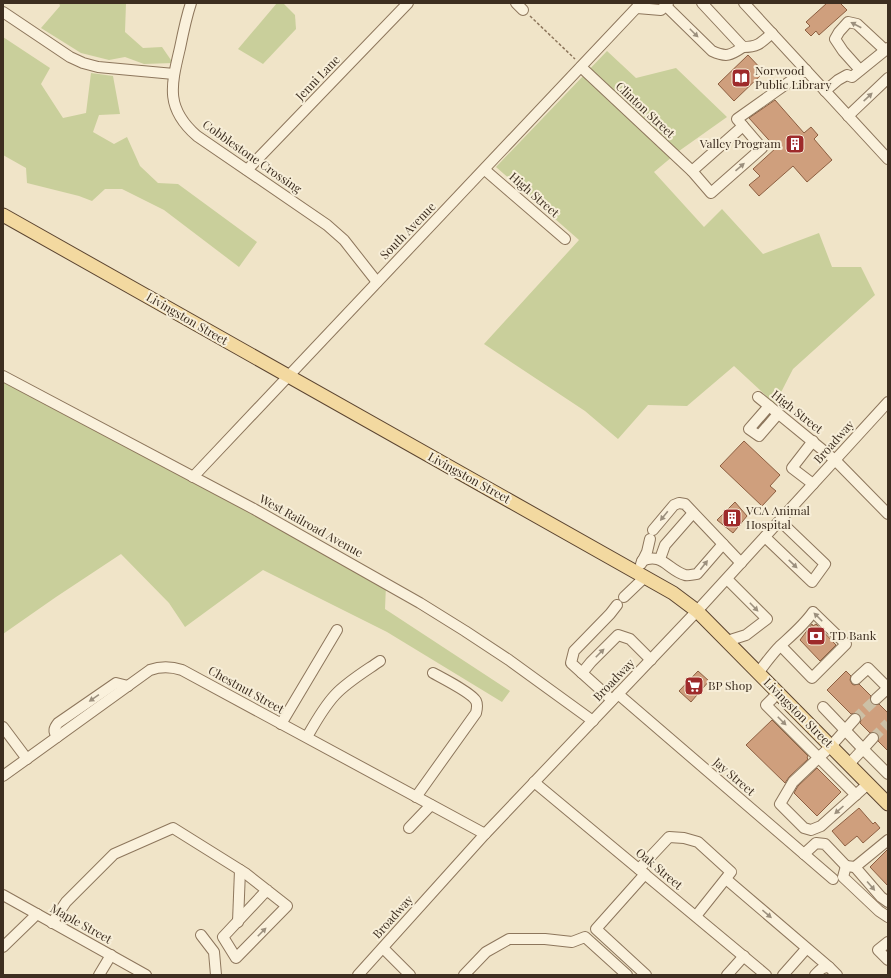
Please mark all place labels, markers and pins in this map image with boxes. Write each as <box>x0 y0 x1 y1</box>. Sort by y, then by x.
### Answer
place label: Norwood Public Library <box>755 62 831 92</box>
library icon: Norwood Public Library <box>730 67 752 89</box>
building icon: Valley Program <box>784 133 806 155</box>
place label: Valley Program <box>699 135 781 151</box>
place label: VCA Animal Hospital <box>745 502 811 532</box>
building icon: VCA Animal Hospital <box>721 507 743 529</box>
bank icon: TD Bank <box>805 625 827 647</box>
place label: TD Bank <box>830 627 877 643</box>
supermarket icon: BP Shop <box>683 675 705 697</box>
place label: BP Shop <box>708 677 752 693</box>

